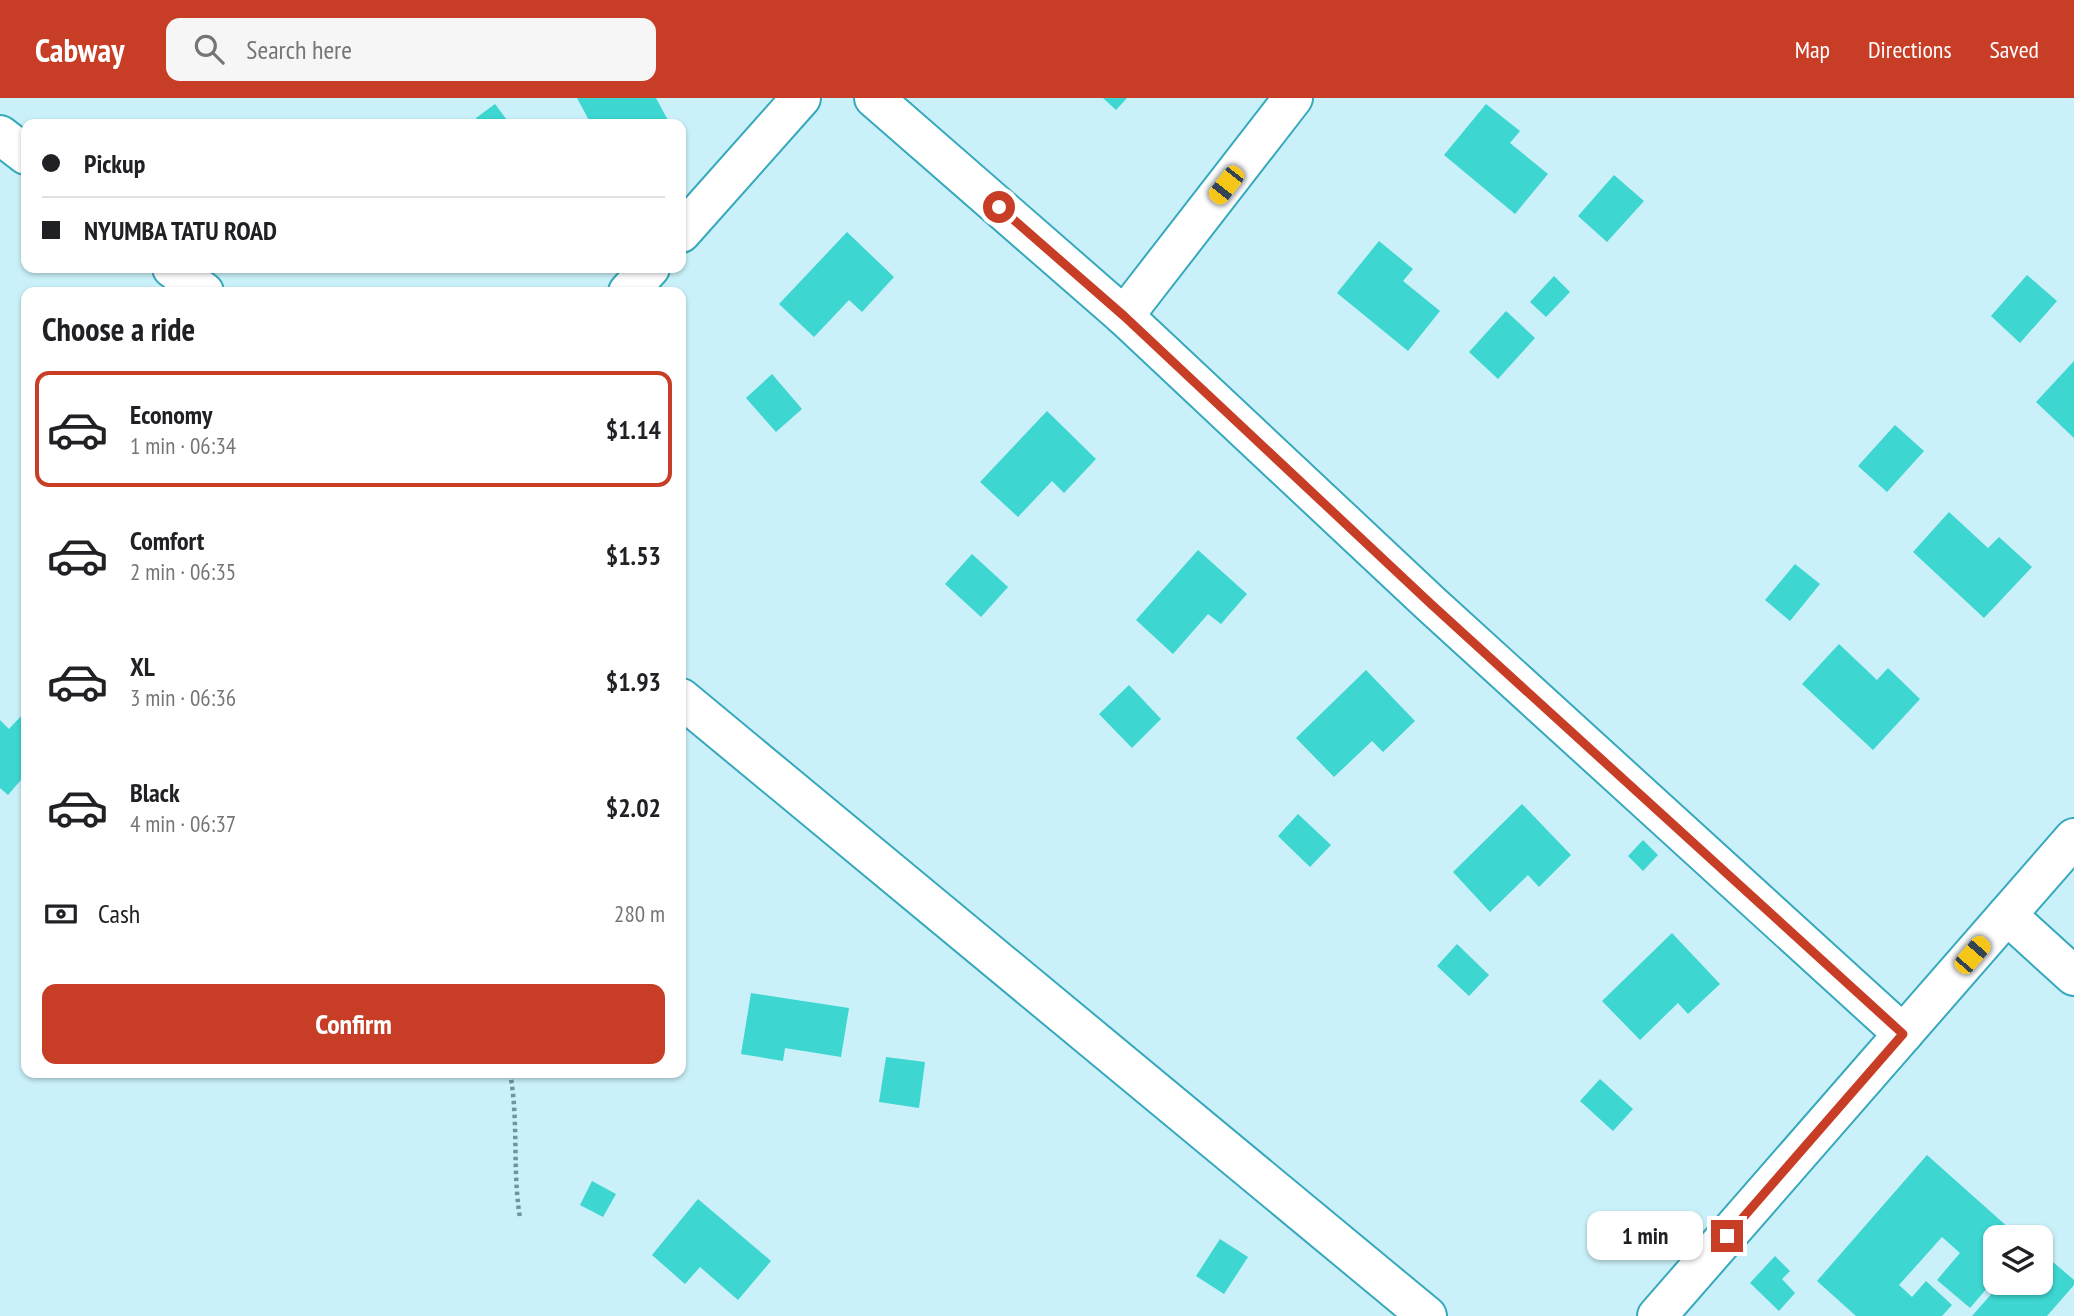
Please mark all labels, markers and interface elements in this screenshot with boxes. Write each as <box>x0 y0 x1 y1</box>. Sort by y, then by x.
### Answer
search box <box>166 18 656 81</box>
text: Cabway <box>35 28 124 71</box>
icon: search <box>190 30 228 68</box>
text: Search here <box>246 33 352 66</box>
text: Map <box>1795 34 1830 65</box>
text: Directions <box>1868 34 1952 65</box>
text: Saved <box>1990 34 2039 65</box>
text: Pickup <box>84 147 145 180</box>
car <box>1205 162 1248 208</box>
route start <box>983 191 1015 223</box>
text: NYUMBA TATU ROAD <box>84 214 277 247</box>
text: Choose a ride <box>42 308 195 350</box>
icon: car <box>46 398 109 461</box>
text: Economy <box>130 398 212 431</box>
text: $1.14 <box>606 413 661 446</box>
text: 1 min · 06:34 <box>130 431 236 460</box>
icon: car <box>46 524 109 587</box>
text: Comfort <box>130 524 204 557</box>
text: $1.53 <box>606 539 661 572</box>
text: 2 min · 06:35 <box>130 557 236 586</box>
icon: car <box>46 650 109 713</box>
text: XL <box>130 650 155 683</box>
text: $1.93 <box>606 665 661 698</box>
text: 3 min · 06:36 <box>130 683 236 712</box>
icon: car <box>46 776 109 839</box>
text: Black <box>130 776 180 809</box>
text: $2.02 <box>606 791 661 824</box>
text: 4 min · 06:37 <box>130 809 236 838</box>
icon: cash <box>42 895 80 933</box>
text: Cash <box>98 897 140 930</box>
text: 280 m <box>614 899 665 928</box>
car <box>1951 932 1994 978</box>
button: Confirm <box>42 984 665 1064</box>
callout: 1 min <box>1587 1212 1702 1260</box>
route end <box>1711 1220 1743 1252</box>
text: 1 min <box>1622 1221 1668 1250</box>
map controls <box>1983 1225 2053 1295</box>
button: layers <box>1983 1225 2053 1295</box>

